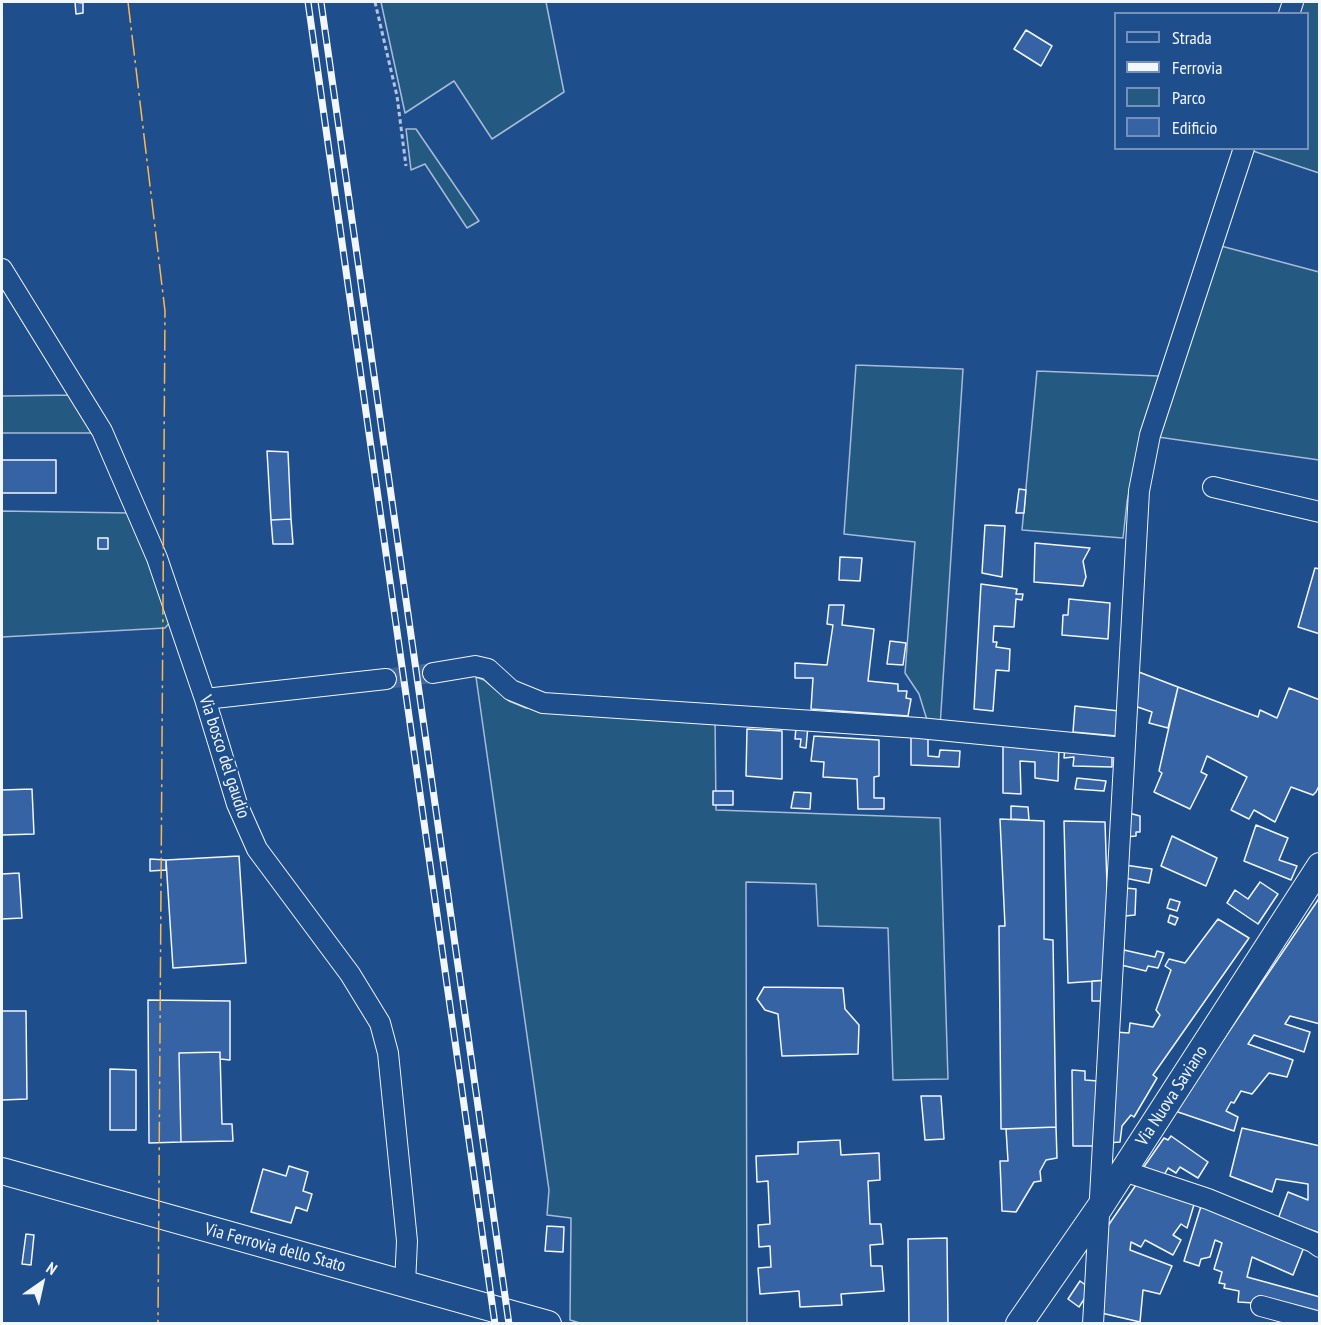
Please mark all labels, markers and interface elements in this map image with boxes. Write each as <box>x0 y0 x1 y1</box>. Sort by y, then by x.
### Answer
legend <box>1114 12 1309 150</box>
text: Strada <box>1172 26 1212 49</box>
text: Ferrovia <box>1172 56 1222 79</box>
text: Parco <box>1172 86 1206 109</box>
text: Edificio <box>1172 116 1217 139</box>
street label: Via bosco del gaudio <box>194 693 254 821</box>
street label: Via Nuova Saviano <box>1132 1042 1212 1150</box>
street label: Via Ferrovia dello Stato <box>202 1219 348 1277</box>
north arrow <box>12 1253 72 1313</box>
text: N <box>43 1257 61 1279</box>

